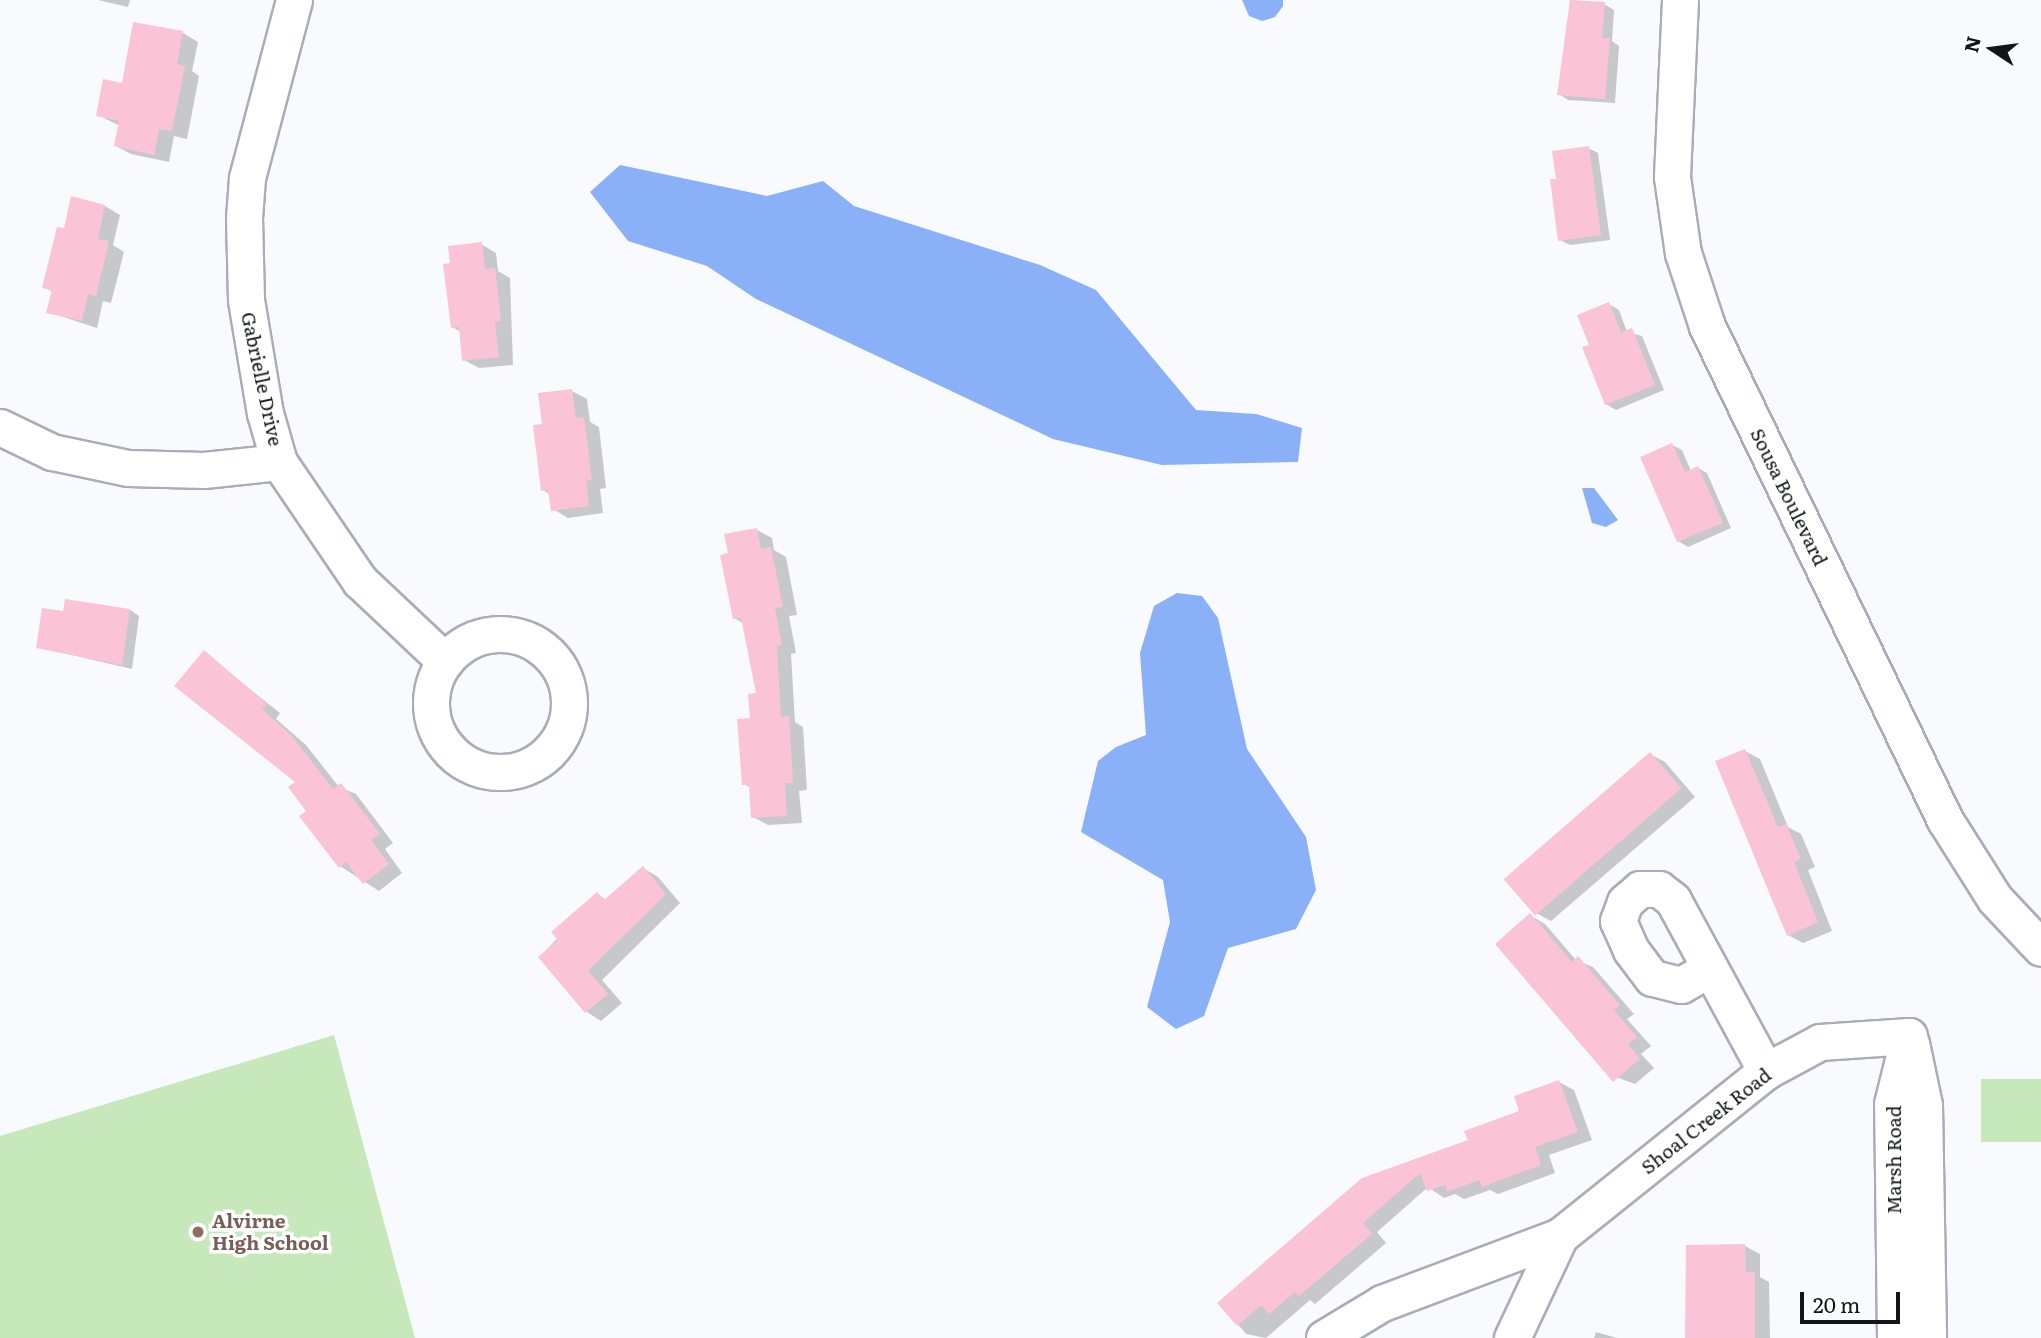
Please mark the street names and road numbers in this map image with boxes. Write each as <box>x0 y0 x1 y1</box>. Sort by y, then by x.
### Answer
street label: Gabrielle Drive <box>237 310 287 448</box>
street label: Sousa Boulevard <box>1746 425 1832 569</box>
street label: Shoal Creek Road <box>1637 1063 1775 1179</box>
street label: Marsh Road <box>1883 1106 1905 1214</box>

